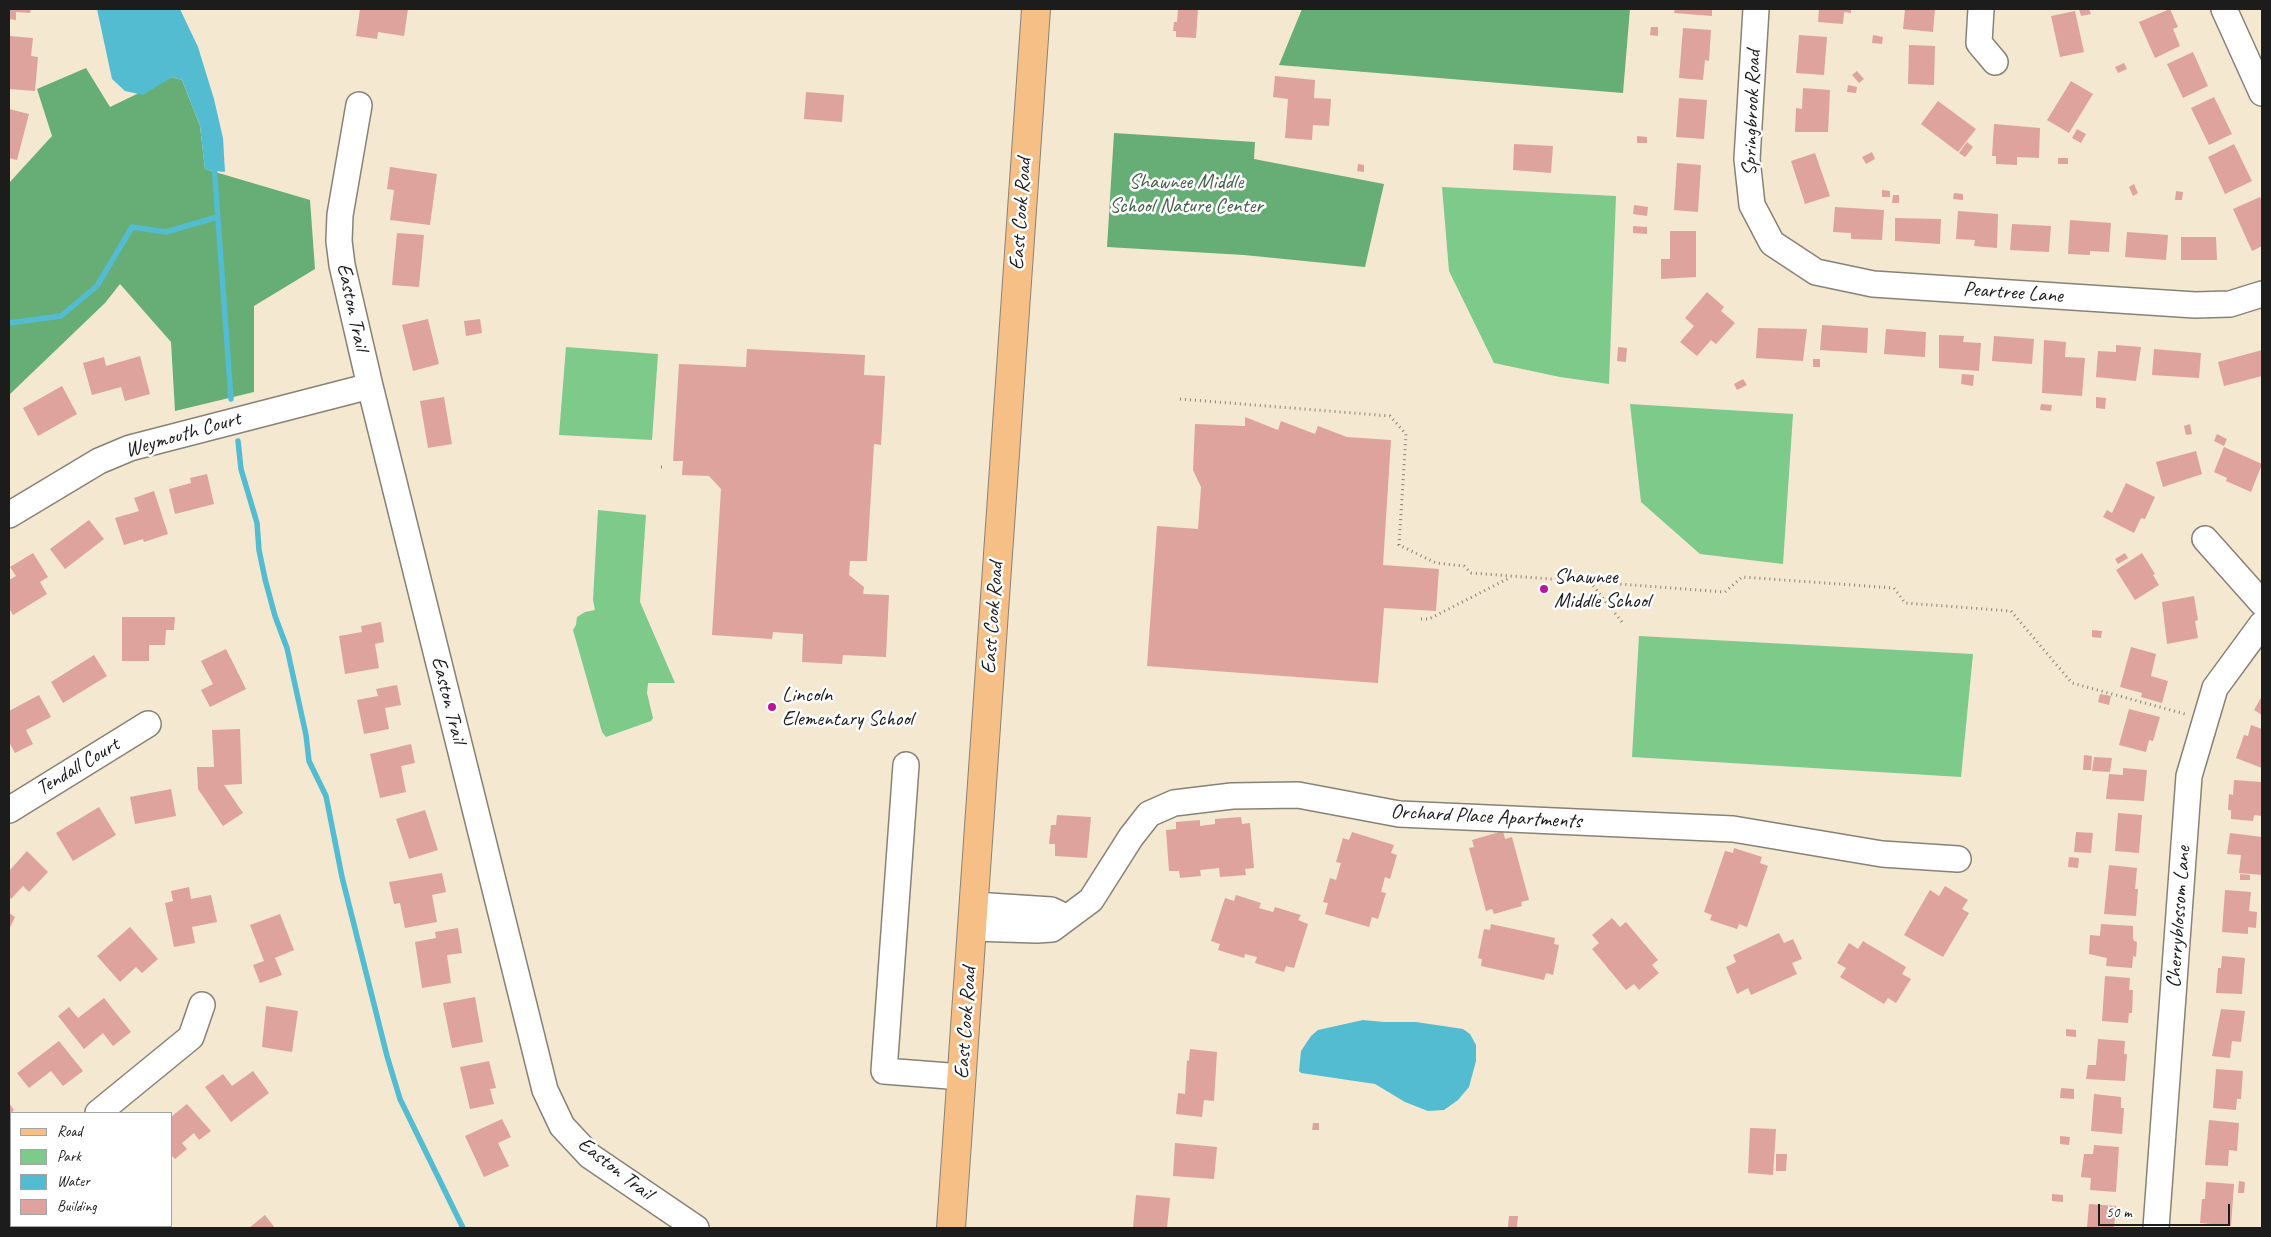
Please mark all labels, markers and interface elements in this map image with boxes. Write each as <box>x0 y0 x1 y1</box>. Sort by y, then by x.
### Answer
street label: Springbrook Road <box>1737 50 1767 176</box>
street label: East Cook Road <box>1005 157 1037 271</box>
park label: Shawnee Middle School Nature Center <box>1109 169 1263 219</box>
street label: Easton Trail <box>330 261 374 353</box>
street label: Peartree Lane <box>1962 277 2064 309</box>
street label: Weymouth Court <box>122 407 244 463</box>
street label: East Cook Road <box>977 561 1009 675</box>
place label: Shawnee Middle School <box>1554 564 1650 614</box>
marker: Shawnee Middle School <box>1538 583 1550 595</box>
street label: Easton Trail <box>425 654 471 746</box>
place label: Lincoln Elementary School <box>782 682 913 732</box>
marker: Lincoln Elementary School <box>766 701 778 713</box>
street label: Tendall Court <box>32 732 124 802</box>
street label: Orchard Place Apartments <box>1390 799 1582 835</box>
street label: Cherryblossom Lane <box>2161 845 2197 989</box>
street label: East Cook Road <box>950 966 982 1080</box>
legend <box>10 1112 172 1227</box>
text: Road <box>57 1122 82 1141</box>
street label: Easton Trail <box>572 1132 658 1206</box>
text: Park <box>57 1147 81 1166</box>
text: Water <box>57 1172 90 1191</box>
scale bar <box>2101 1194 2234 1226</box>
text: Building <box>57 1197 96 1216</box>
text: 50 m <box>2106 1203 2132 1222</box>

